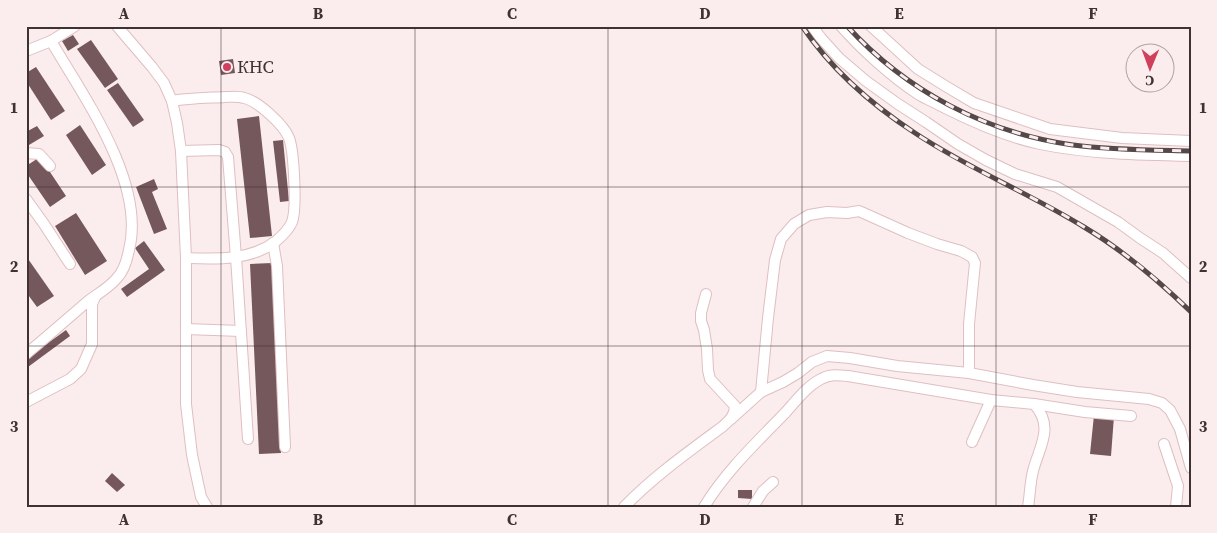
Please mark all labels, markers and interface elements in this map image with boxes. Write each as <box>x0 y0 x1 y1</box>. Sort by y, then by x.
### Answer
text: A <box>119 2 130 24</box>
text: B <box>313 2 324 24</box>
text: C <box>507 2 517 24</box>
text: D <box>699 2 711 24</box>
text: E <box>894 2 904 24</box>
text: F <box>1088 2 1098 24</box>
north arrow <box>1124 42 1174 92</box>
place label: КНС <box>237 54 274 79</box>
marker: КНС <box>221 61 233 73</box>
text: С <box>1145 71 1154 91</box>
text: 1 <box>10 96 18 118</box>
text: 1 <box>1199 96 1207 118</box>
text: 2 <box>10 255 19 277</box>
text: 2 <box>1199 255 1208 277</box>
text: 3 <box>10 415 19 437</box>
text: 3 <box>1199 415 1208 437</box>
text: A <box>119 508 130 530</box>
text: B <box>313 508 324 530</box>
text: C <box>507 508 517 530</box>
text: D <box>699 508 711 530</box>
text: E <box>894 508 904 530</box>
text: F <box>1088 508 1098 530</box>

